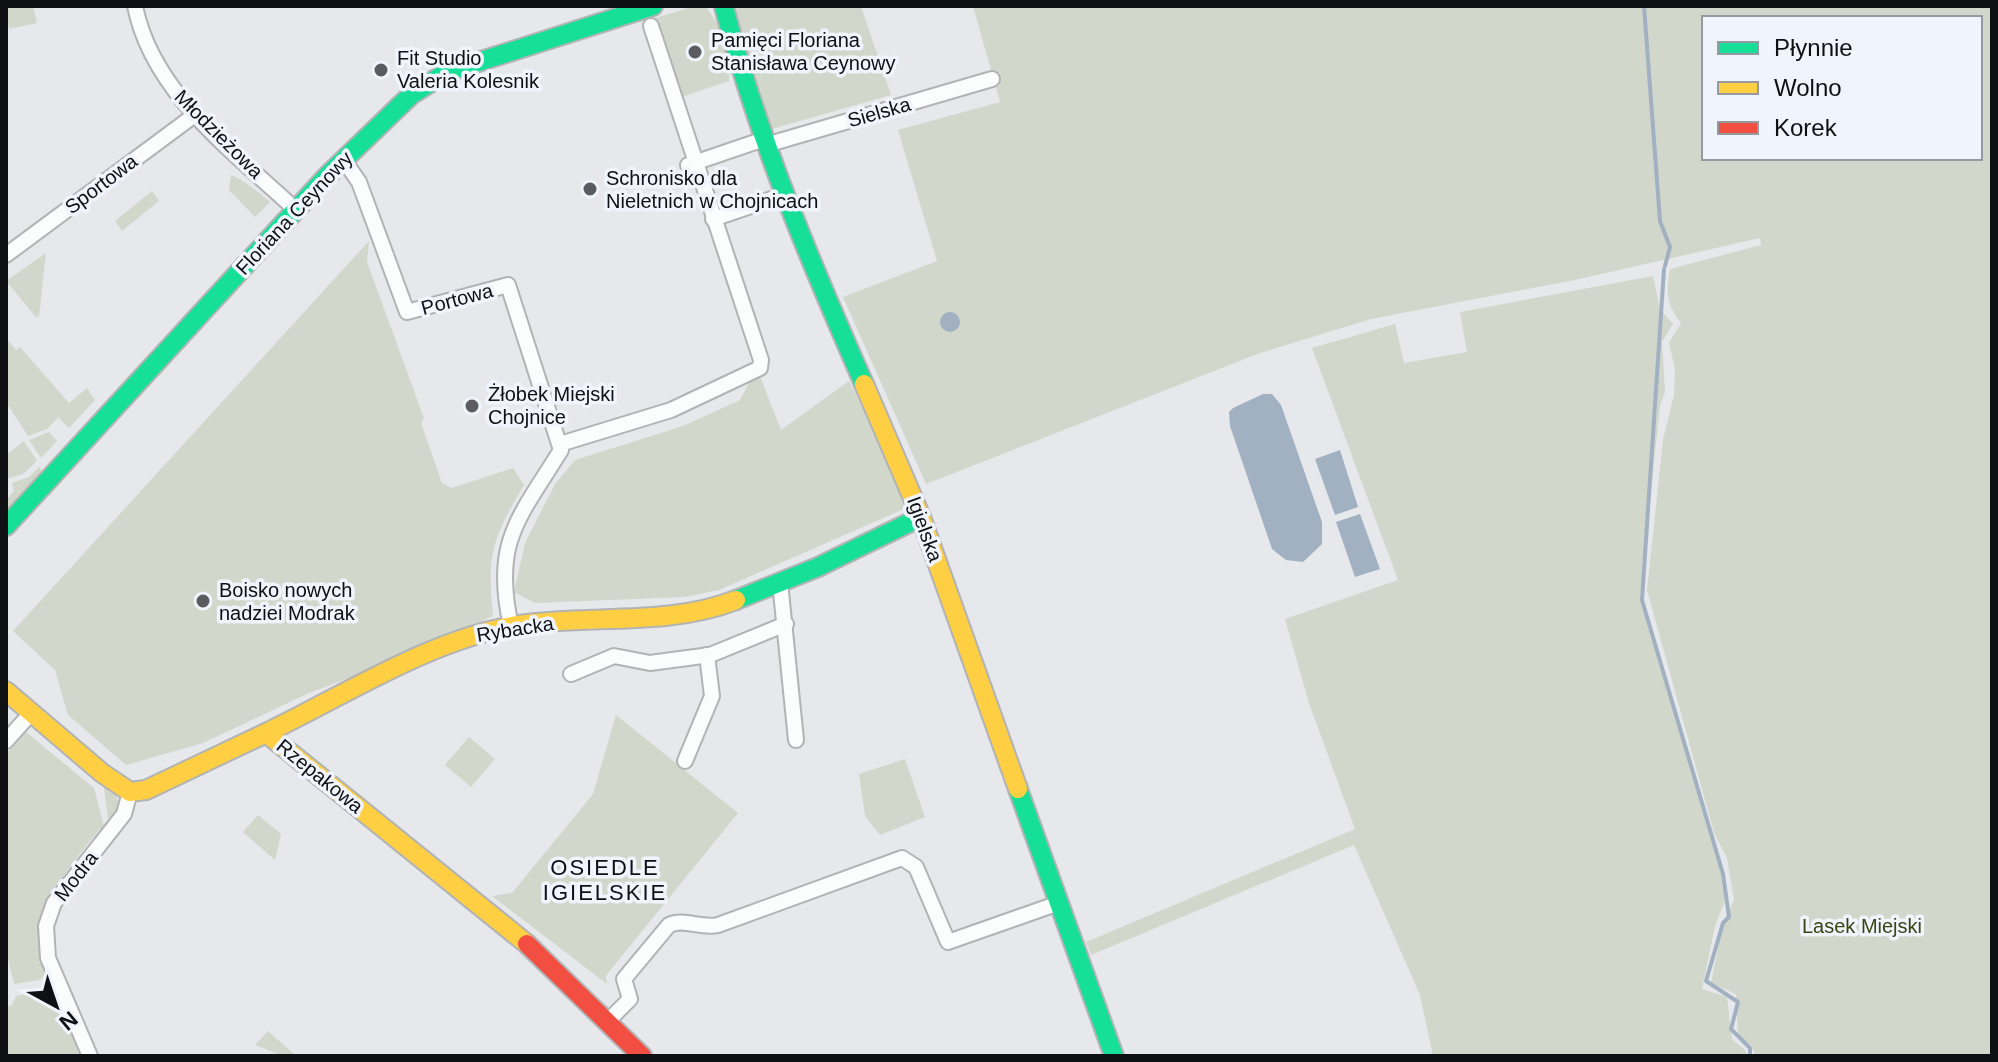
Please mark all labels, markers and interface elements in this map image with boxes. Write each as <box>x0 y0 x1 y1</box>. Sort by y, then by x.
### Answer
legend <box>1702 16 1982 160</box>
place label: Pamięci Floriana Stanisława Ceynowy <box>711 29 896 74</box>
text: Płynnie <box>1774 34 1853 61</box>
marker: Pamięci Floriana Stanisława Ceynowy <box>686 43 704 61</box>
place label: Fit Studio Valeria Kolesnik <box>397 47 540 92</box>
marker: Fit Studio Valeria Kolesnik <box>372 61 390 79</box>
text: Wolno <box>1774 74 1842 101</box>
street label: Młodzieżowa <box>170 85 268 183</box>
street label: Sielska <box>845 92 914 131</box>
text: Korek <box>1774 114 1838 141</box>
street label: Floriana Ceynowy <box>231 147 357 279</box>
street label: Sportowa <box>61 149 142 218</box>
place label: Schronisko dla Nieletnich w Chojnicach <box>606 167 818 212</box>
marker: Schronisko dla Nieletnich w Chojnicach <box>581 180 599 198</box>
street label: Portowa <box>419 279 496 319</box>
place label: Żłobek Miejski Chojnice <box>488 383 615 428</box>
marker: Żłobek Miejski Chojnice <box>463 397 481 415</box>
street label: Igielska <box>903 493 947 565</box>
place label: Boisko nowych nadziei Modrak <box>219 579 356 624</box>
marker: Boisko nowych nadziei Modrak <box>194 592 212 610</box>
street label: Rybacka <box>475 612 556 646</box>
street label: Rzepakowa <box>272 735 368 818</box>
street label: Modra <box>50 846 103 905</box>
district label: OSIEDLE IGIELSKIE <box>543 855 667 905</box>
park label: Lasek Miejski <box>1802 915 1922 937</box>
north arrow <box>16 966 96 1046</box>
text: N <box>54 1006 83 1036</box>

